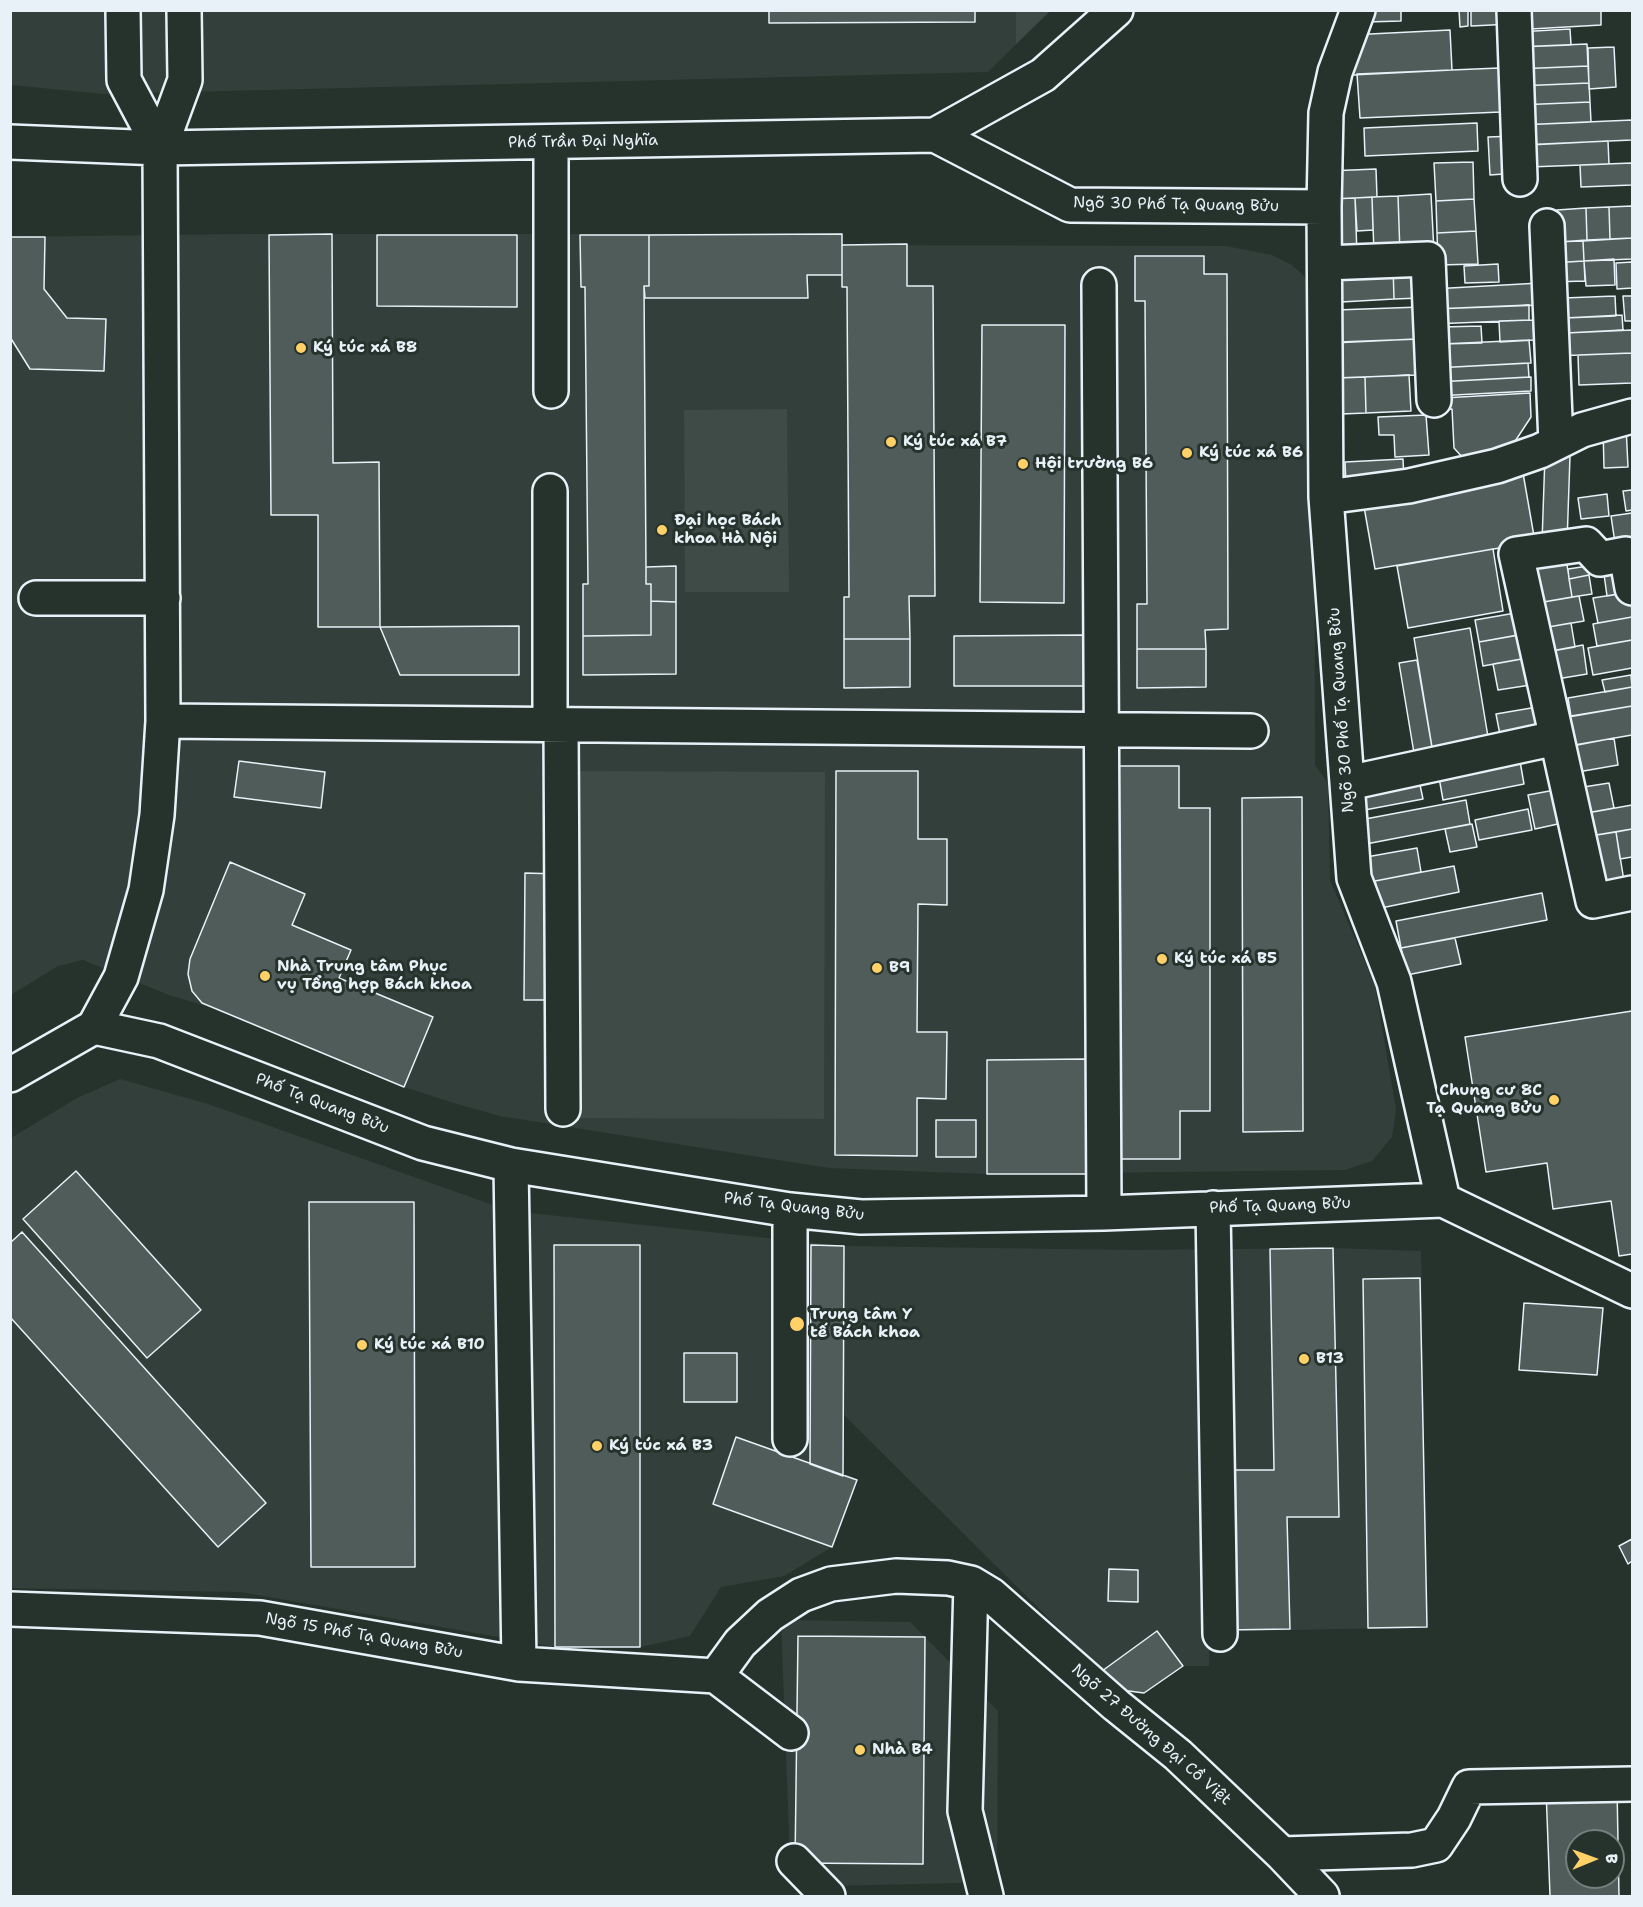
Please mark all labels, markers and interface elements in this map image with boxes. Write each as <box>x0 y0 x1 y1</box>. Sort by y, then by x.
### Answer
street label: Phố Trần Đại Nghĩa <box>508 131 658 153</box>
street label: Ngõ 30 Phố Tạ Quang Bửu <box>1073 194 1279 216</box>
place label: Ký túc xá B8 <box>313 338 417 358</box>
marker: Ký túc xá B8 <box>294 341 308 355</box>
place label: Ký túc xá B7 <box>903 432 1007 452</box>
marker: Ký túc xá B7 <box>884 435 898 449</box>
place label: Ký túc xá B6 <box>1199 443 1303 463</box>
marker: Ký túc xá B6 <box>1180 446 1194 460</box>
place label: Hội trường B6 <box>1035 454 1153 474</box>
marker: Hội trường B6 <box>1016 457 1030 471</box>
place label: Đại học Bách khoa Hà Nội <box>674 511 782 549</box>
marker: Đại học Bách khoa Hà Nội <box>655 523 669 537</box>
street label: Ngõ 30 Phố Tạ Quang Bửu <box>1325 607 1359 813</box>
place label: Ký túc xá B5 <box>1174 949 1277 969</box>
marker: Ký túc xá B5 <box>1155 952 1169 966</box>
place label: Nhà Trung tâm Phục vụ Tổng hợp Bách khoa <box>277 957 472 995</box>
place label: B9 <box>889 958 910 978</box>
marker: B9 <box>870 961 884 975</box>
marker: Nhà Trung tâm Phục vụ Tổng hợp Bách khoa <box>258 969 272 983</box>
street label: Phố Tạ Quang Bửu <box>252 1070 392 1138</box>
place label: Chung cư 8C Tạ Quang Bửu <box>1426 1081 1542 1119</box>
marker: Chung cư 8C Tạ Quang Bửu <box>1547 1093 1561 1107</box>
street label: Phố Tạ Quang Bửu <box>723 1189 865 1225</box>
street label: Phố Tạ Quang Bửu <box>1209 1194 1351 1218</box>
place label: Trung tâm Y tế Bách khoa <box>810 1305 920 1343</box>
marker: Trung tâm Y tế Bách khoa <box>788 1315 806 1333</box>
place label: Ký túc xá B10 <box>374 1335 485 1355</box>
marker: Ký túc xá B10 <box>355 1338 369 1352</box>
place label: B13 <box>1316 1349 1344 1369</box>
marker: B13 <box>1297 1352 1311 1366</box>
place label: Ký túc xá B3 <box>609 1436 713 1456</box>
marker: Ký túc xá B3 <box>590 1439 604 1453</box>
street label: Ngõ 15 Phố Tạ Quang Bửu <box>264 1609 464 1663</box>
street label: Ngõ 27 Đường Đại Cồ Việt <box>1067 1660 1235 1810</box>
place label: Nhà B4 <box>872 1740 933 1760</box>
marker: Nhà B4 <box>853 1743 867 1757</box>
north arrow <box>1565 1829 1625 1889</box>
text: B <box>1601 1854 1622 1864</box>

